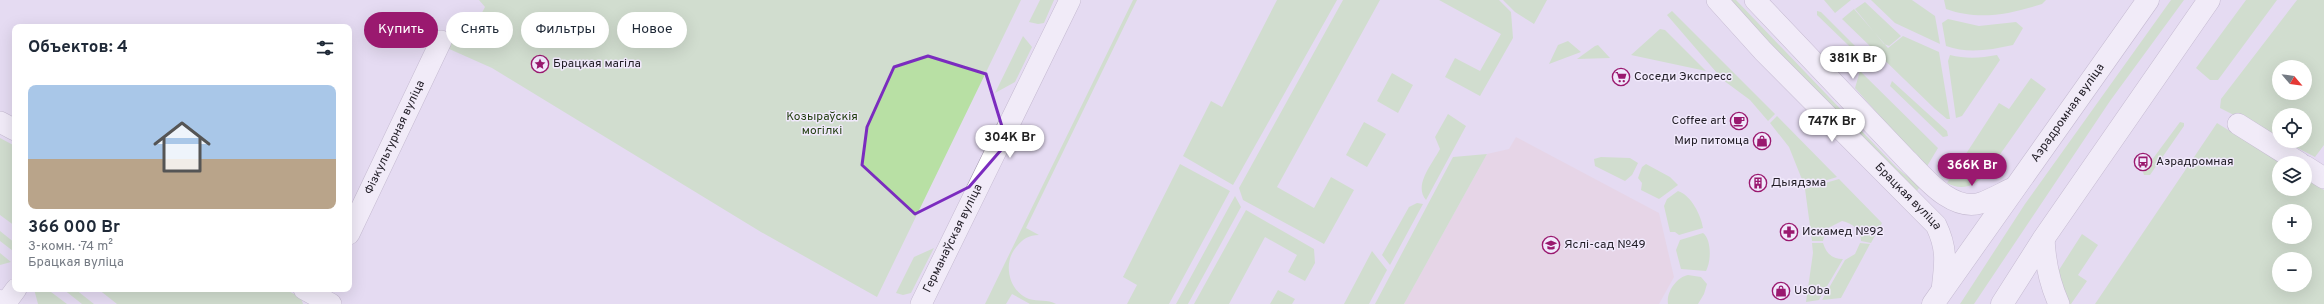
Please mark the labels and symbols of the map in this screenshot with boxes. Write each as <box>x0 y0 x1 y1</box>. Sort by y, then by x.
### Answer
pin: 381K Br <box>1816 46 1890 80</box>
place icon: Брацкая магіла <box>530 54 550 74</box>
place label: Брацкая магіла <box>553 56 641 72</box>
street label: Аэрадромная вуліца <box>2028 60 2109 166</box>
north arrow <box>2272 60 2312 100</box>
supermarket icon: Соседи Экспресс <box>1611 67 1631 87</box>
place label: Соседи Экспресс <box>1634 69 1732 85</box>
street label: Фізкультурная вуліца <box>361 78 429 197</box>
park label: Козыраўскія могілкі <box>786 109 858 139</box>
pin: 747K Br <box>1795 109 1869 143</box>
cafe icon: Coffee art <box>1729 111 1749 131</box>
place label: Coffee art <box>1672 113 1726 129</box>
pin: 304K Br <box>973 125 1047 159</box>
shop icon: Мир питомца <box>1752 131 1772 151</box>
place label: Мир питомца <box>1674 133 1749 149</box>
bus stop icon: Аэрадромная <box>2133 152 2153 172</box>
pin: 366K Br <box>1935 153 2009 187</box>
place label: Аэрадромная <box>2156 154 2234 170</box>
street label: Брацкая вуліца <box>1871 160 1945 232</box>
building icon: Дыядэма <box>1748 173 1768 193</box>
place label: Дыядэма <box>1771 175 1826 191</box>
street label: Германаўская вуліца <box>920 181 987 295</box>
pharmacy icon: Искамед №92 <box>1779 222 1799 242</box>
place label: Искамед №92 <box>1802 224 1884 240</box>
school or university icon: Яслі-сад №49 <box>1541 235 1561 255</box>
place label: Яслі-сад №49 <box>1564 237 1646 253</box>
shop icon: UsOba <box>1771 281 1791 301</box>
place label: UsOba <box>1794 283 1830 299</box>

